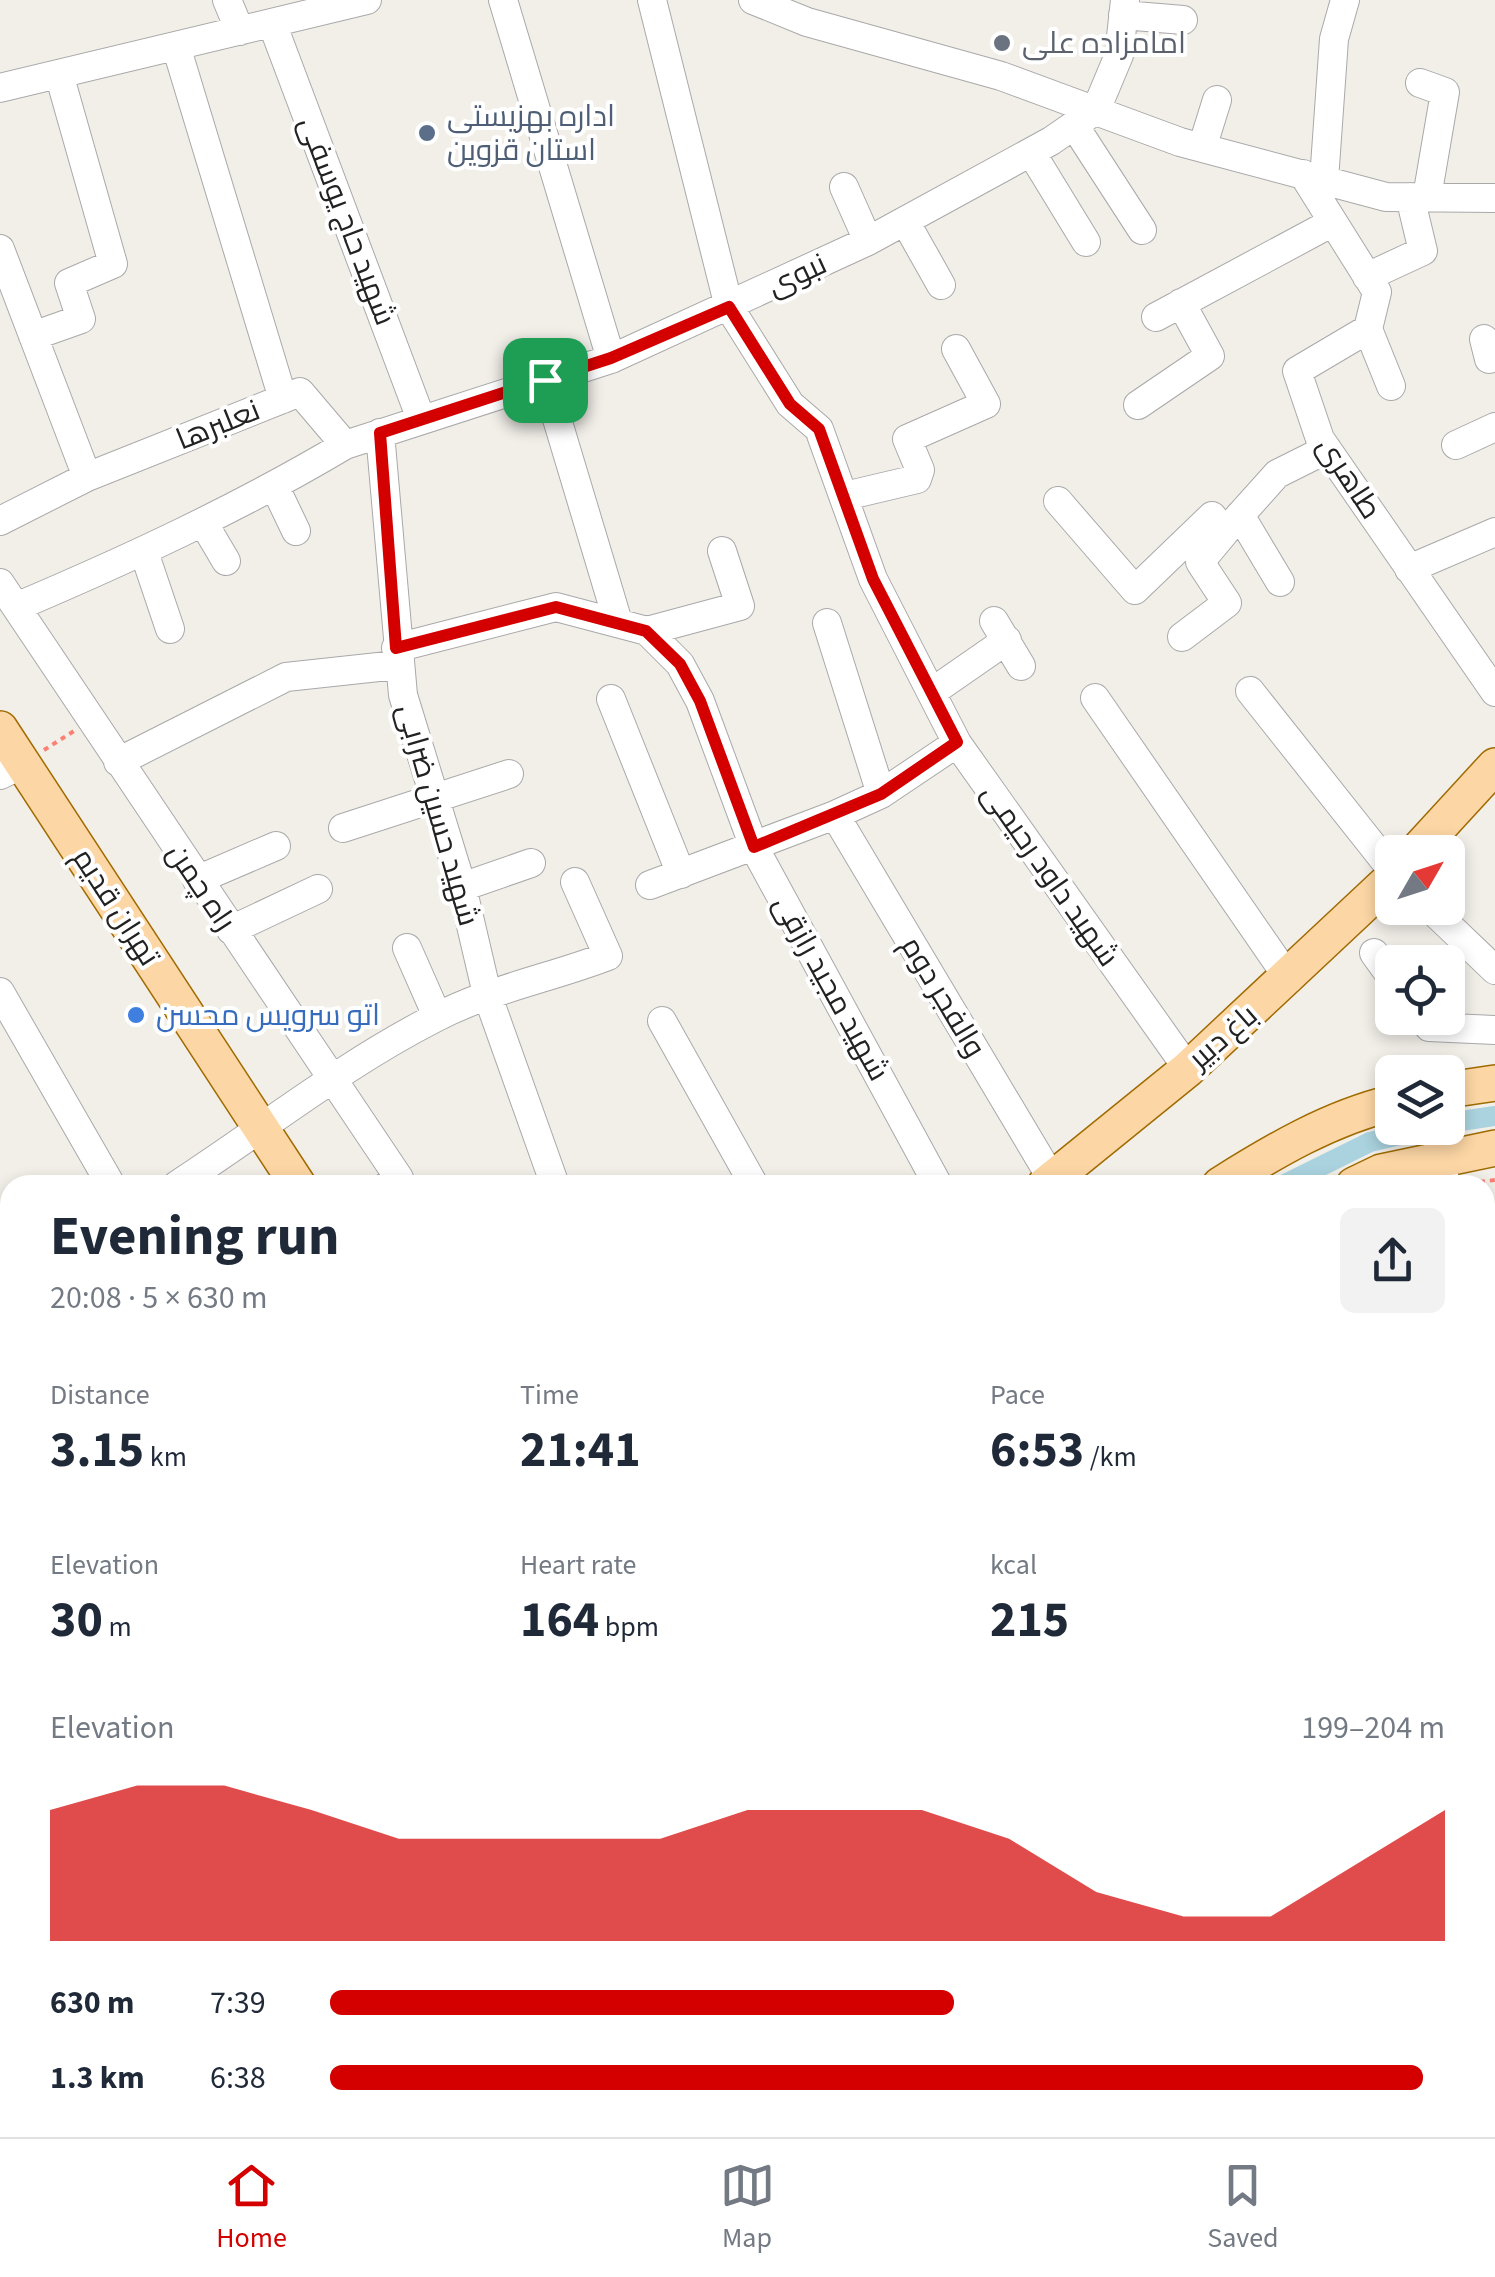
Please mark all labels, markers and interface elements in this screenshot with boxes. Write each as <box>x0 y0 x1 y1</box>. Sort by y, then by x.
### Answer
place label: امامزاده علی <box>1022 22 1186 65</box>
marker: امامزاده علی <box>991 32 1013 54</box>
place label: اداره بهزیستی استان قزوین <box>447 95 615 172</box>
street label: شهید حاج یوسفی <box>287 110 407 332</box>
marker: اداره بهزیستی استان قزوین <box>416 122 438 144</box>
street label: نبوی <box>760 243 834 307</box>
pin <box>503 338 588 423</box>
icon: arrive <box>518 353 573 408</box>
street label: نعلبرها <box>170 389 266 461</box>
street label: طاهری <box>1306 428 1392 528</box>
street label: شهید حسین ضرابی <box>386 699 490 931</box>
street label: شهید داود رحیمی <box>971 775 1129 975</box>
street label: راه چمن <box>156 835 246 939</box>
north arrow <box>1375 835 1465 925</box>
map controls <box>1375 835 1465 1145</box>
street label: تهران قدیم <box>62 840 170 974</box>
street label: شهید مجید رازقی <box>762 887 900 1089</box>
street label: والفجر دوم <box>890 928 996 1066</box>
button: locate <box>1375 945 1465 1035</box>
place label: اتو سرویس محسن <box>156 994 380 1037</box>
street label: باغ دبیر <box>1177 995 1267 1081</box>
marker: اتو سرویس محسن <box>125 1004 147 1026</box>
button: layers <box>1375 1055 1465 1145</box>
text: Evening run <box>50 1198 339 1276</box>
button: share <box>1340 1208 1445 1313</box>
text: 20:08 · 5 × 630 m <box>50 1275 268 1321</box>
text: Distance <box>50 1375 150 1415</box>
text: Time <box>520 1375 579 1415</box>
text: Pace <box>990 1375 1045 1415</box>
text: 3.15 <box>50 1415 144 1486</box>
text: 21:41 <box>520 1415 641 1486</box>
text: 6:53 <box>990 1415 1084 1486</box>
text: km <box>144 1437 187 1477</box>
text: /km <box>1084 1437 1137 1477</box>
text: Elevation <box>50 1545 159 1585</box>
text: Heart rate <box>520 1545 636 1585</box>
text: kcal <box>990 1545 1037 1585</box>
text: 30 <box>50 1585 103 1656</box>
text: 164 <box>520 1585 599 1656</box>
text: 215 <box>990 1585 1069 1656</box>
text: m <box>103 1607 132 1647</box>
text: bpm <box>599 1607 659 1647</box>
text: Elevation <box>50 1705 175 1751</box>
text: 199–204 m <box>1301 1705 1445 1751</box>
text: 630 m <box>50 1980 135 2026</box>
text: 7:39 <box>210 1980 266 2026</box>
text: 1.3 km <box>50 2055 145 2101</box>
text: 6:38 <box>210 2055 266 2101</box>
tab: Home <box>216 2158 287 2258</box>
tab: Map <box>720 2158 775 2258</box>
tab: Saved <box>1207 2158 1279 2258</box>

